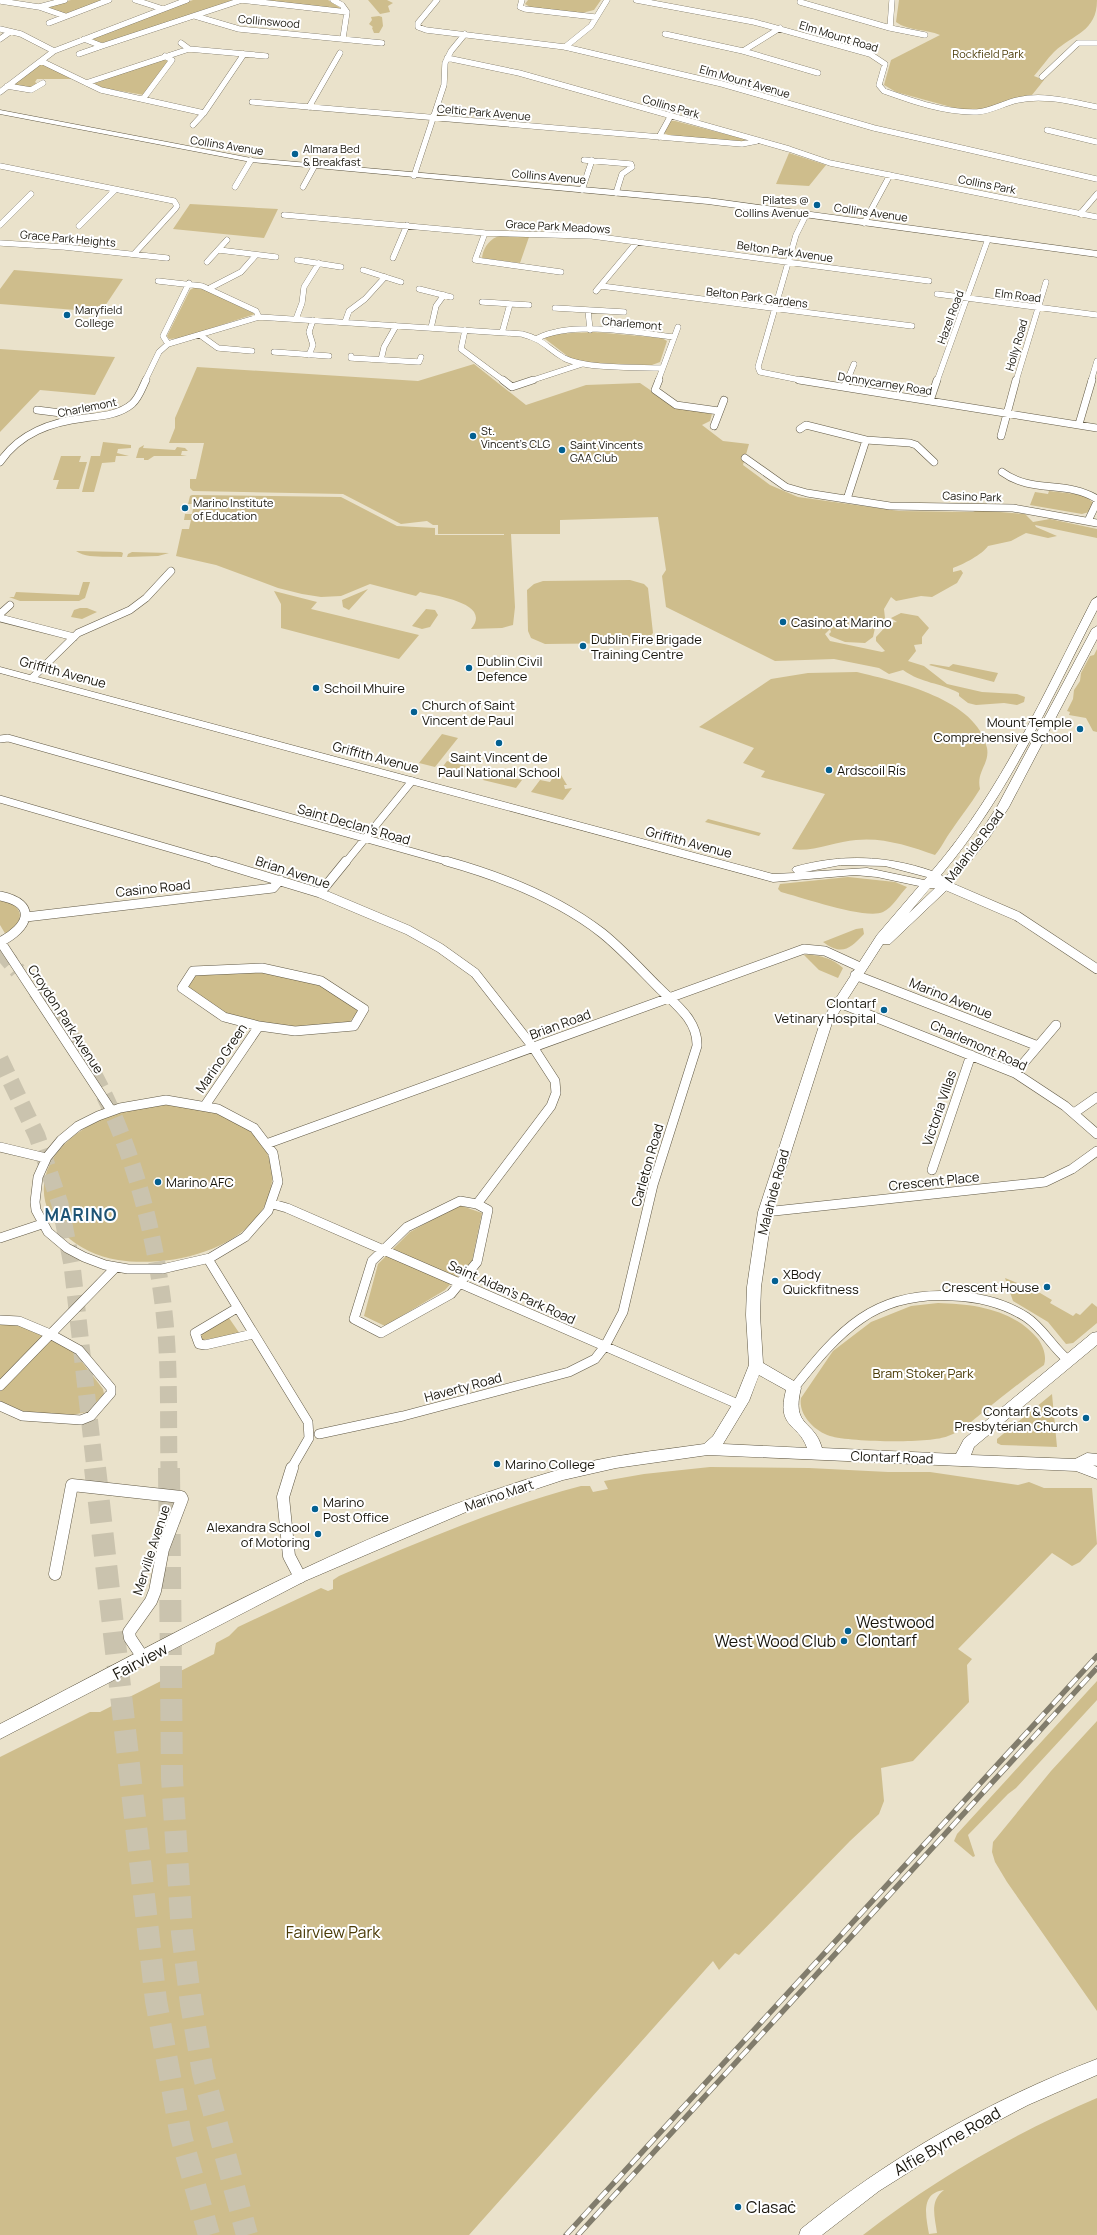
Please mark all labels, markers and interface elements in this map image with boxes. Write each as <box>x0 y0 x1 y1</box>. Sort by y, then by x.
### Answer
street label: Collinswood <box>237 11 301 31</box>
street label: Elm Mount Road <box>798 17 880 55</box>
park label: Rockfield Park <box>952 46 1024 61</box>
street label: Elm Mount Avenue <box>698 61 793 101</box>
street label: Collins Park <box>641 91 702 121</box>
street label: Celtic Park Avenue <box>437 100 532 124</box>
street label: Collins Avenue <box>189 132 265 158</box>
place label: Almara Bed & Breakfast <box>303 141 361 169</box>
marker: Almara Bed & Breakfast <box>290 149 300 159</box>
street label: Collins Avenue <box>511 165 587 187</box>
street label: Collins Park <box>957 171 1018 197</box>
place label: Pilates @ Collins Avenue <box>735 192 810 220</box>
street label: Collins Avenue <box>833 199 909 225</box>
marker: Pilates @ Collins Avenue <box>812 200 822 210</box>
street label: Grace Park Meadows <box>505 216 611 236</box>
street label: Grace Park Heights <box>20 226 117 250</box>
street label: Belton Park Avenue <box>736 237 835 265</box>
street label: Belton Park Gardens <box>705 283 809 311</box>
street label: Elm Road <box>994 285 1042 305</box>
street label: Hazel Road <box>933 288 967 346</box>
place label: Maryfield College <box>75 302 122 330</box>
marker: Maryfield College <box>62 310 72 320</box>
street label: Charlemont <box>601 313 663 333</box>
street label: Holly Road <box>1001 317 1031 373</box>
street label: Donnycarney Road <box>837 368 933 398</box>
street label: Charlemont <box>56 394 118 420</box>
place label: St. Vincent's CLG <box>481 423 550 451</box>
marker: St. Vincent's CLG <box>468 431 478 441</box>
place label: Saint Vincents GAA Club <box>570 437 643 465</box>
marker: Saint Vincents GAA Club <box>557 445 567 455</box>
street label: Casino Park <box>942 487 1003 505</box>
place label: Marino Institute of Education <box>193 495 274 523</box>
marker: Marino Institute of Education <box>180 503 190 513</box>
place label: Casino at Marino <box>791 613 892 631</box>
marker: Casino at Marino <box>778 617 788 627</box>
place label: Dublin Fire Brigade Training Centre <box>591 630 702 663</box>
marker: Dublin Fire Brigade Training Centre <box>578 641 588 651</box>
street label: Griffith Avenue <box>18 652 109 692</box>
place label: Dublin Civil Defence <box>477 652 543 685</box>
marker: Dublin Civil Defence <box>464 663 474 673</box>
place label: Schoil Mhuire <box>324 679 405 697</box>
marker: Schoil Mhuire <box>311 683 321 693</box>
place label: Church of Saint Vincent de Paul <box>422 696 515 729</box>
marker: Church of Saint Vincent de Paul <box>409 707 419 717</box>
place label: Mount Temple Comprehensive School <box>934 713 1072 746</box>
marker: Mount Temple Comprehensive School <box>1075 724 1085 734</box>
street label: Griffith Avenue <box>331 737 422 777</box>
marker: Saint Vincent de Paul National School <box>494 738 504 748</box>
place label: Saint Vincent de Paul National School <box>438 748 560 781</box>
place label: Ardscoil Rís <box>837 761 906 779</box>
marker: Ardscoil Rís <box>824 765 834 775</box>
street label: Saint Declan's Road <box>295 799 413 849</box>
street label: Malahide Road <box>940 805 1008 887</box>
street label: Griffith Avenue <box>644 822 735 862</box>
street label: Brian Avenue <box>253 851 333 893</box>
street label: Casino Road <box>115 875 191 901</box>
street label: Croydon Park Avenue <box>24 961 108 1077</box>
street label: Marino Avenue <box>907 973 996 1023</box>
place label: Clontarf Vetinary Hospital <box>775 994 876 1027</box>
street label: Brian Road <box>527 1005 593 1043</box>
marker: Clontarf Vetinary Hospital <box>879 1005 889 1015</box>
street label: Charlemont Road <box>928 1016 1030 1074</box>
street label: Marino Green <box>191 1020 251 1096</box>
street label: Victoria Villas <box>918 1068 960 1148</box>
street label: Carleton Road <box>627 1121 667 1209</box>
street label: Malahide Road <box>753 1147 793 1237</box>
street label: Crescent Place <box>888 1167 981 1195</box>
place label: Marino AFC <box>166 1173 234 1191</box>
marker: Marino AFC <box>153 1177 163 1187</box>
district label: MARINO <box>45 1203 117 1226</box>
street label: Saint Aidan's Park Road <box>445 1256 579 1328</box>
place label: XBody Quickfitness <box>783 1265 859 1298</box>
marker: XBody Quickfitness <box>770 1276 780 1286</box>
place label: Crescent House <box>942 1278 1039 1296</box>
marker: Crescent House <box>1042 1282 1052 1292</box>
park label: Bram Stoker Park <box>873 1364 974 1382</box>
street label: Haverty Road <box>422 1368 504 1406</box>
place label: Contarf & Scots Presbyterian Church <box>954 1402 1078 1435</box>
marker: Contarf & Scots Presbyterian Church <box>1081 1413 1091 1423</box>
street label: Clontarf Road <box>850 1447 934 1467</box>
place label: Marino College <box>505 1455 595 1473</box>
marker: Marino College <box>492 1459 502 1469</box>
street label: Marino Mart <box>462 1475 536 1515</box>
place label: Marino Post Office <box>323 1493 389 1526</box>
street label: Merville Avenue <box>128 1502 174 1597</box>
marker: Marino Post Office <box>310 1504 320 1514</box>
place label: Alexandra School of Motoring <box>207 1518 310 1551</box>
marker: Alexandra School of Motoring <box>313 1529 323 1539</box>
place label: Westwood Clontarf <box>856 1611 935 1651</box>
marker: Westwood Clontarf <box>843 1626 853 1636</box>
place label: West Wood Club <box>715 1630 836 1652</box>
marker: West Wood Club <box>839 1636 849 1646</box>
street label: Fairview <box>109 1637 171 1685</box>
park label: Fairview Park <box>286 1921 381 1943</box>
street label: Alfie Byrne Road <box>890 2101 1004 2181</box>
place label: Clasaċ <box>746 2196 796 2218</box>
marker: Clasaċ <box>733 2202 743 2212</box>

